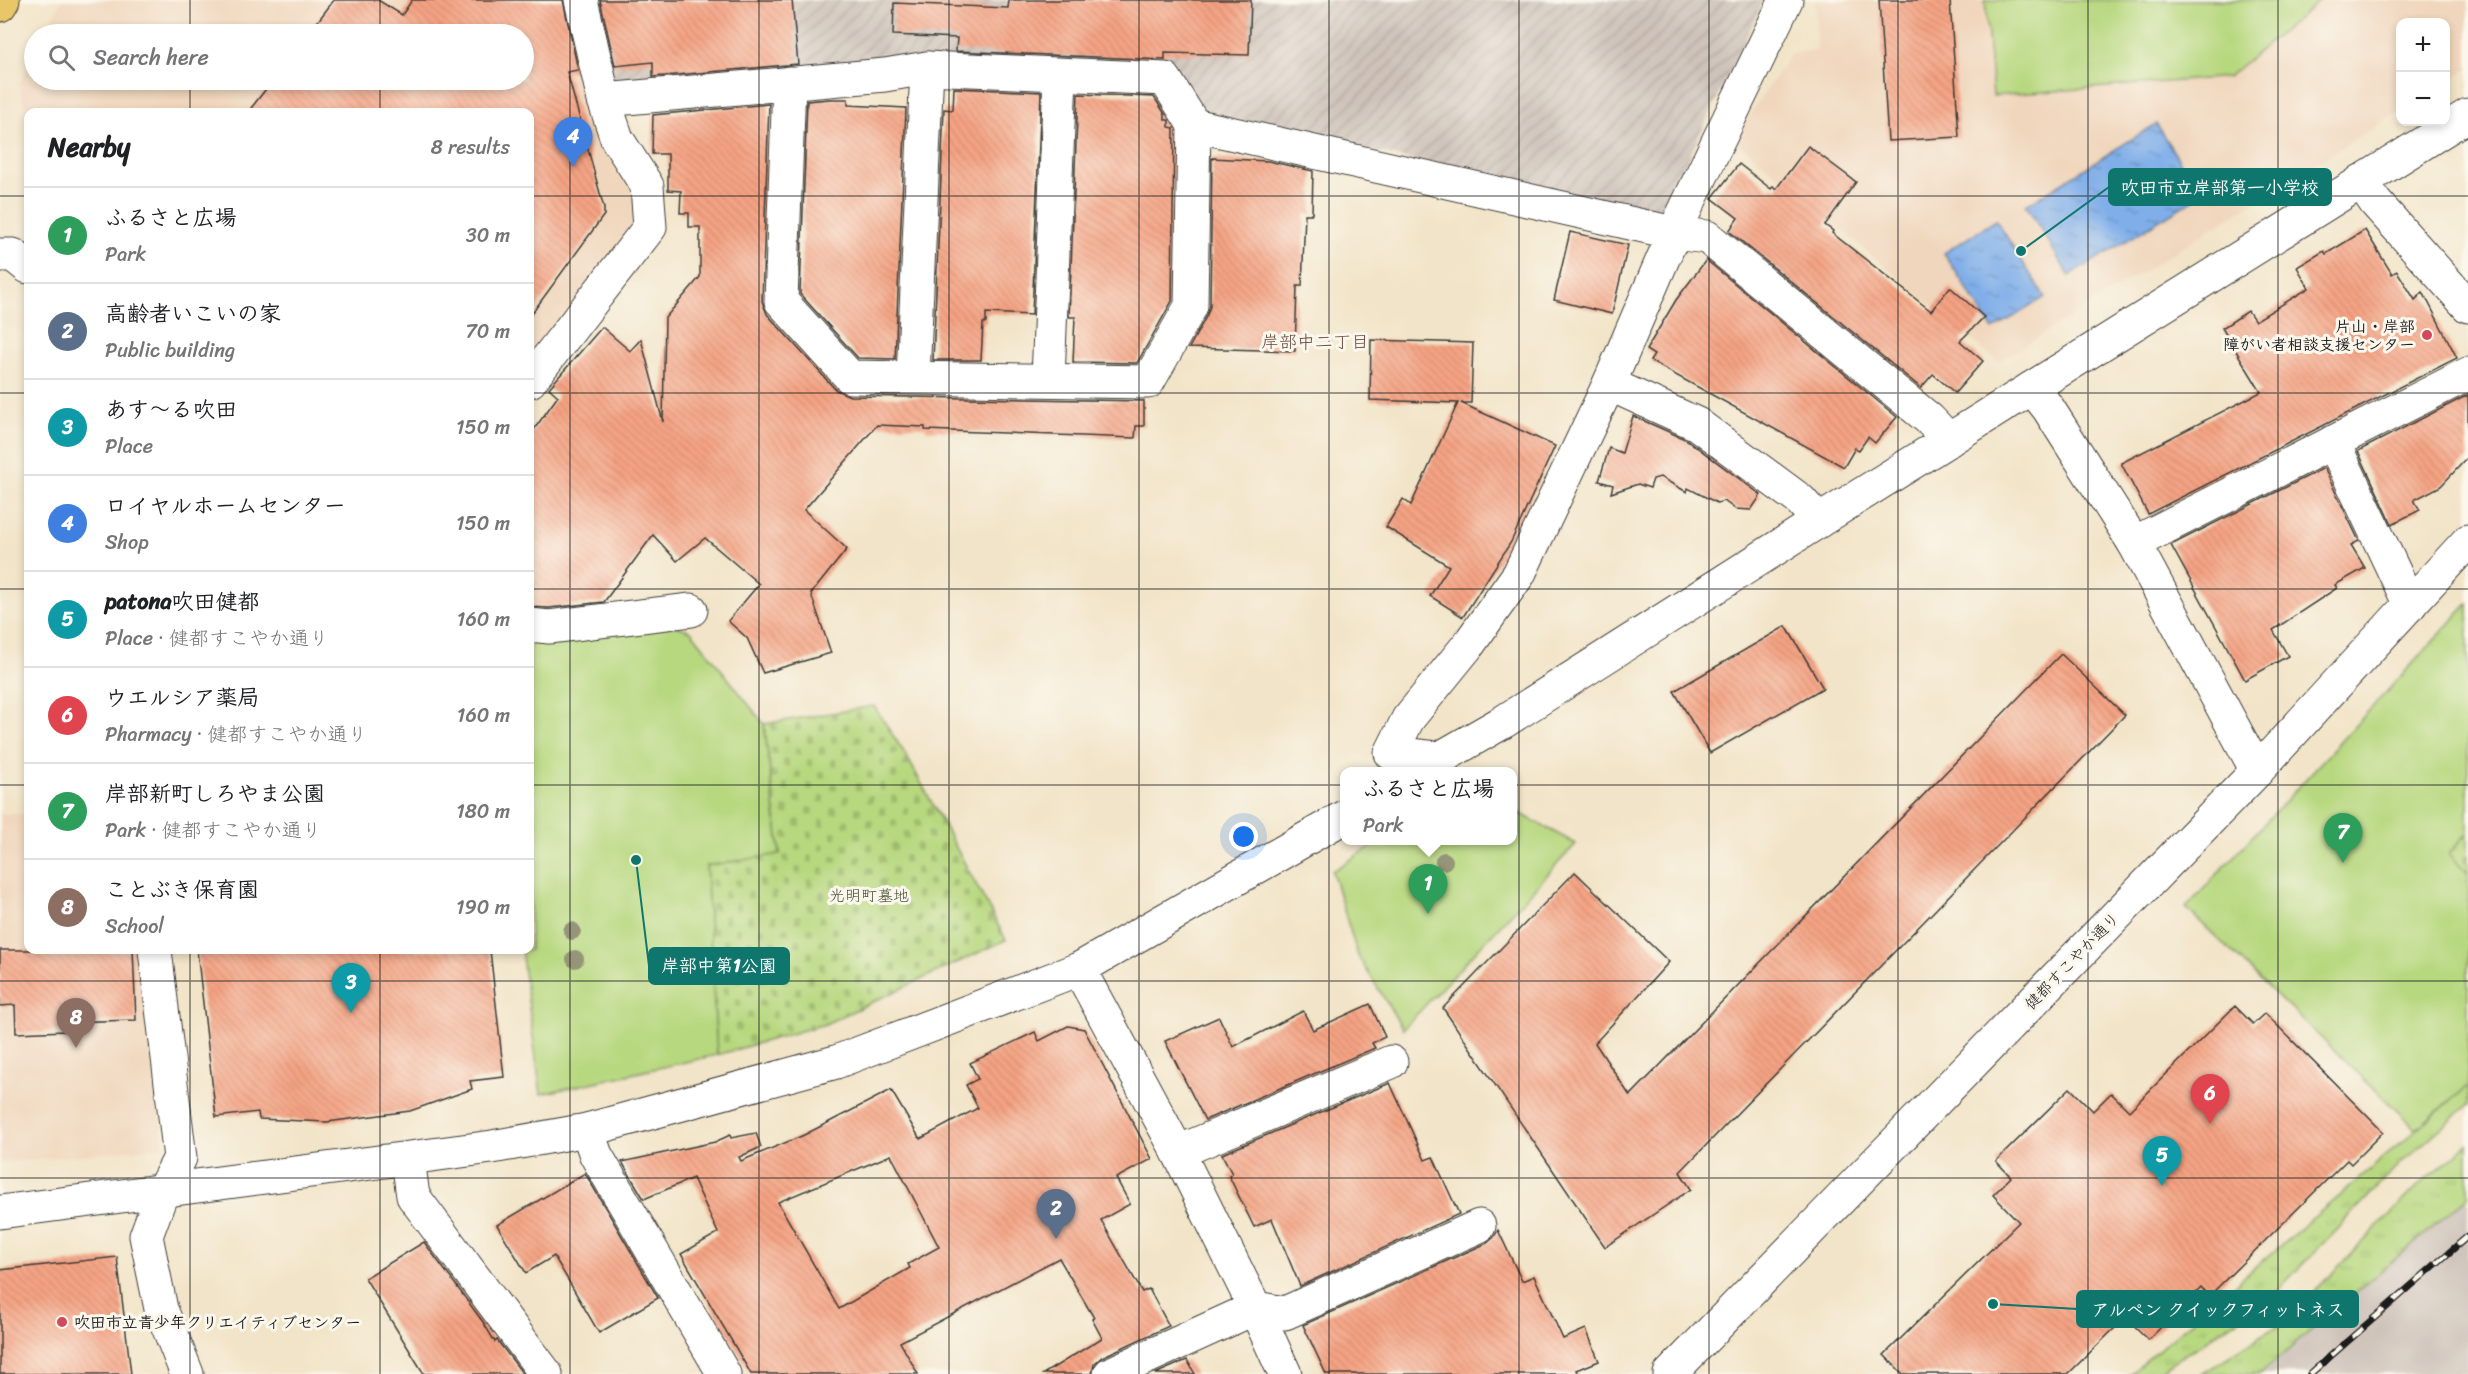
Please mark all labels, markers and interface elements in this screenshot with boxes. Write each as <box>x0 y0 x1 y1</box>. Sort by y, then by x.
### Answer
map controls <box>2396 18 2450 126</box>
button: + <box>2396 18 2450 72</box>
search box <box>24 24 534 90</box>
text: Search here <box>93 38 209 77</box>
icon: search <box>45 41 78 74</box>
button: − <box>2396 72 2450 126</box>
pin: 4 <box>554 118 592 167</box>
text: Nearby <box>48 124 130 170</box>
text: 8 results <box>431 130 510 165</box>
callout: 吹田市立岸部第一小学校 <box>2109 169 2331 205</box>
text: 吹田市立岸部第一小学校 <box>2121 172 2319 204</box>
text: ふるさと広場 <box>105 198 237 237</box>
text: 1 <box>63 218 72 253</box>
text: 30 m <box>466 218 510 253</box>
text: Park <box>105 237 146 272</box>
text: 高齢者いこいの家 <box>105 294 281 333</box>
place label: 片山・岸部 障がい者相談支援センター <box>2223 312 2415 359</box>
text: 2 <box>62 314 73 349</box>
text: 70 m <box>465 314 510 349</box>
district label: 岸部中二丁目 <box>1261 326 1369 358</box>
marker: 片山・岸部 障がい者相談支援センター <box>2420 328 2434 342</box>
text: Public building <box>105 333 235 368</box>
text: あす～る吹田 <box>105 390 237 429</box>
text: 3 <box>62 410 73 445</box>
text: 150 m <box>456 410 510 445</box>
text: Place <box>105 429 153 464</box>
text: ロイヤルホームセンター <box>105 486 346 525</box>
text: 4 <box>61 506 74 541</box>
text: 150 m <box>456 506 510 541</box>
text: Shop <box>105 525 149 560</box>
text: patona吹田健都 <box>105 582 259 621</box>
text: 5 <box>61 602 74 637</box>
text: 160 m <box>457 602 510 637</box>
text: Place · 健都すこやか通り <box>105 621 329 656</box>
text: ウエルシア薬局 <box>105 678 259 717</box>
text: 6 <box>62 698 73 733</box>
text: 160 m <box>457 698 510 733</box>
text: Pharmacy · 健都すこやか通り <box>105 717 367 752</box>
popup <box>1340 767 1517 845</box>
text: ふるさと広場 <box>1363 769 1494 808</box>
text: 岸部新町しろやま公園 <box>105 774 325 813</box>
text: 7 <box>62 794 73 829</box>
text: 180 m <box>456 794 510 829</box>
text: Park <box>1363 808 1404 843</box>
text: Park · 健都すこやか通り <box>105 813 322 848</box>
pin: 7 <box>2324 814 2362 863</box>
your location <box>1229 822 1258 851</box>
pin: 1 <box>1408 864 1448 914</box>
text: ことぶき保育園 <box>105 870 259 909</box>
park label: 光明町墓地 <box>829 881 909 910</box>
text: 8 <box>61 890 74 925</box>
text: 190 m <box>456 890 510 925</box>
street label: 健都すこやか通り <box>2017 905 2127 1017</box>
text: School <box>105 909 164 944</box>
callout: 岸部中第1公園 <box>649 948 789 984</box>
text: 岸部中第1公園 <box>661 950 777 982</box>
pin: 3 <box>332 964 370 1013</box>
pin: 8 <box>56 998 96 1048</box>
pin: 6 <box>2190 1074 2230 1124</box>
pin: 5 <box>2142 1136 2182 1186</box>
pin: 2 <box>1036 1190 1076 1239</box>
callout: アルペン クイックフィットネス <box>2077 1291 2358 1327</box>
text: アルペン クイックフィットネス <box>2091 1294 2345 1326</box>
place label: 吹田市立青少年クリエイティブセンター <box>74 1308 361 1337</box>
marker: 吹田市立青少年クリエイティブセンター <box>55 1315 69 1329</box>

